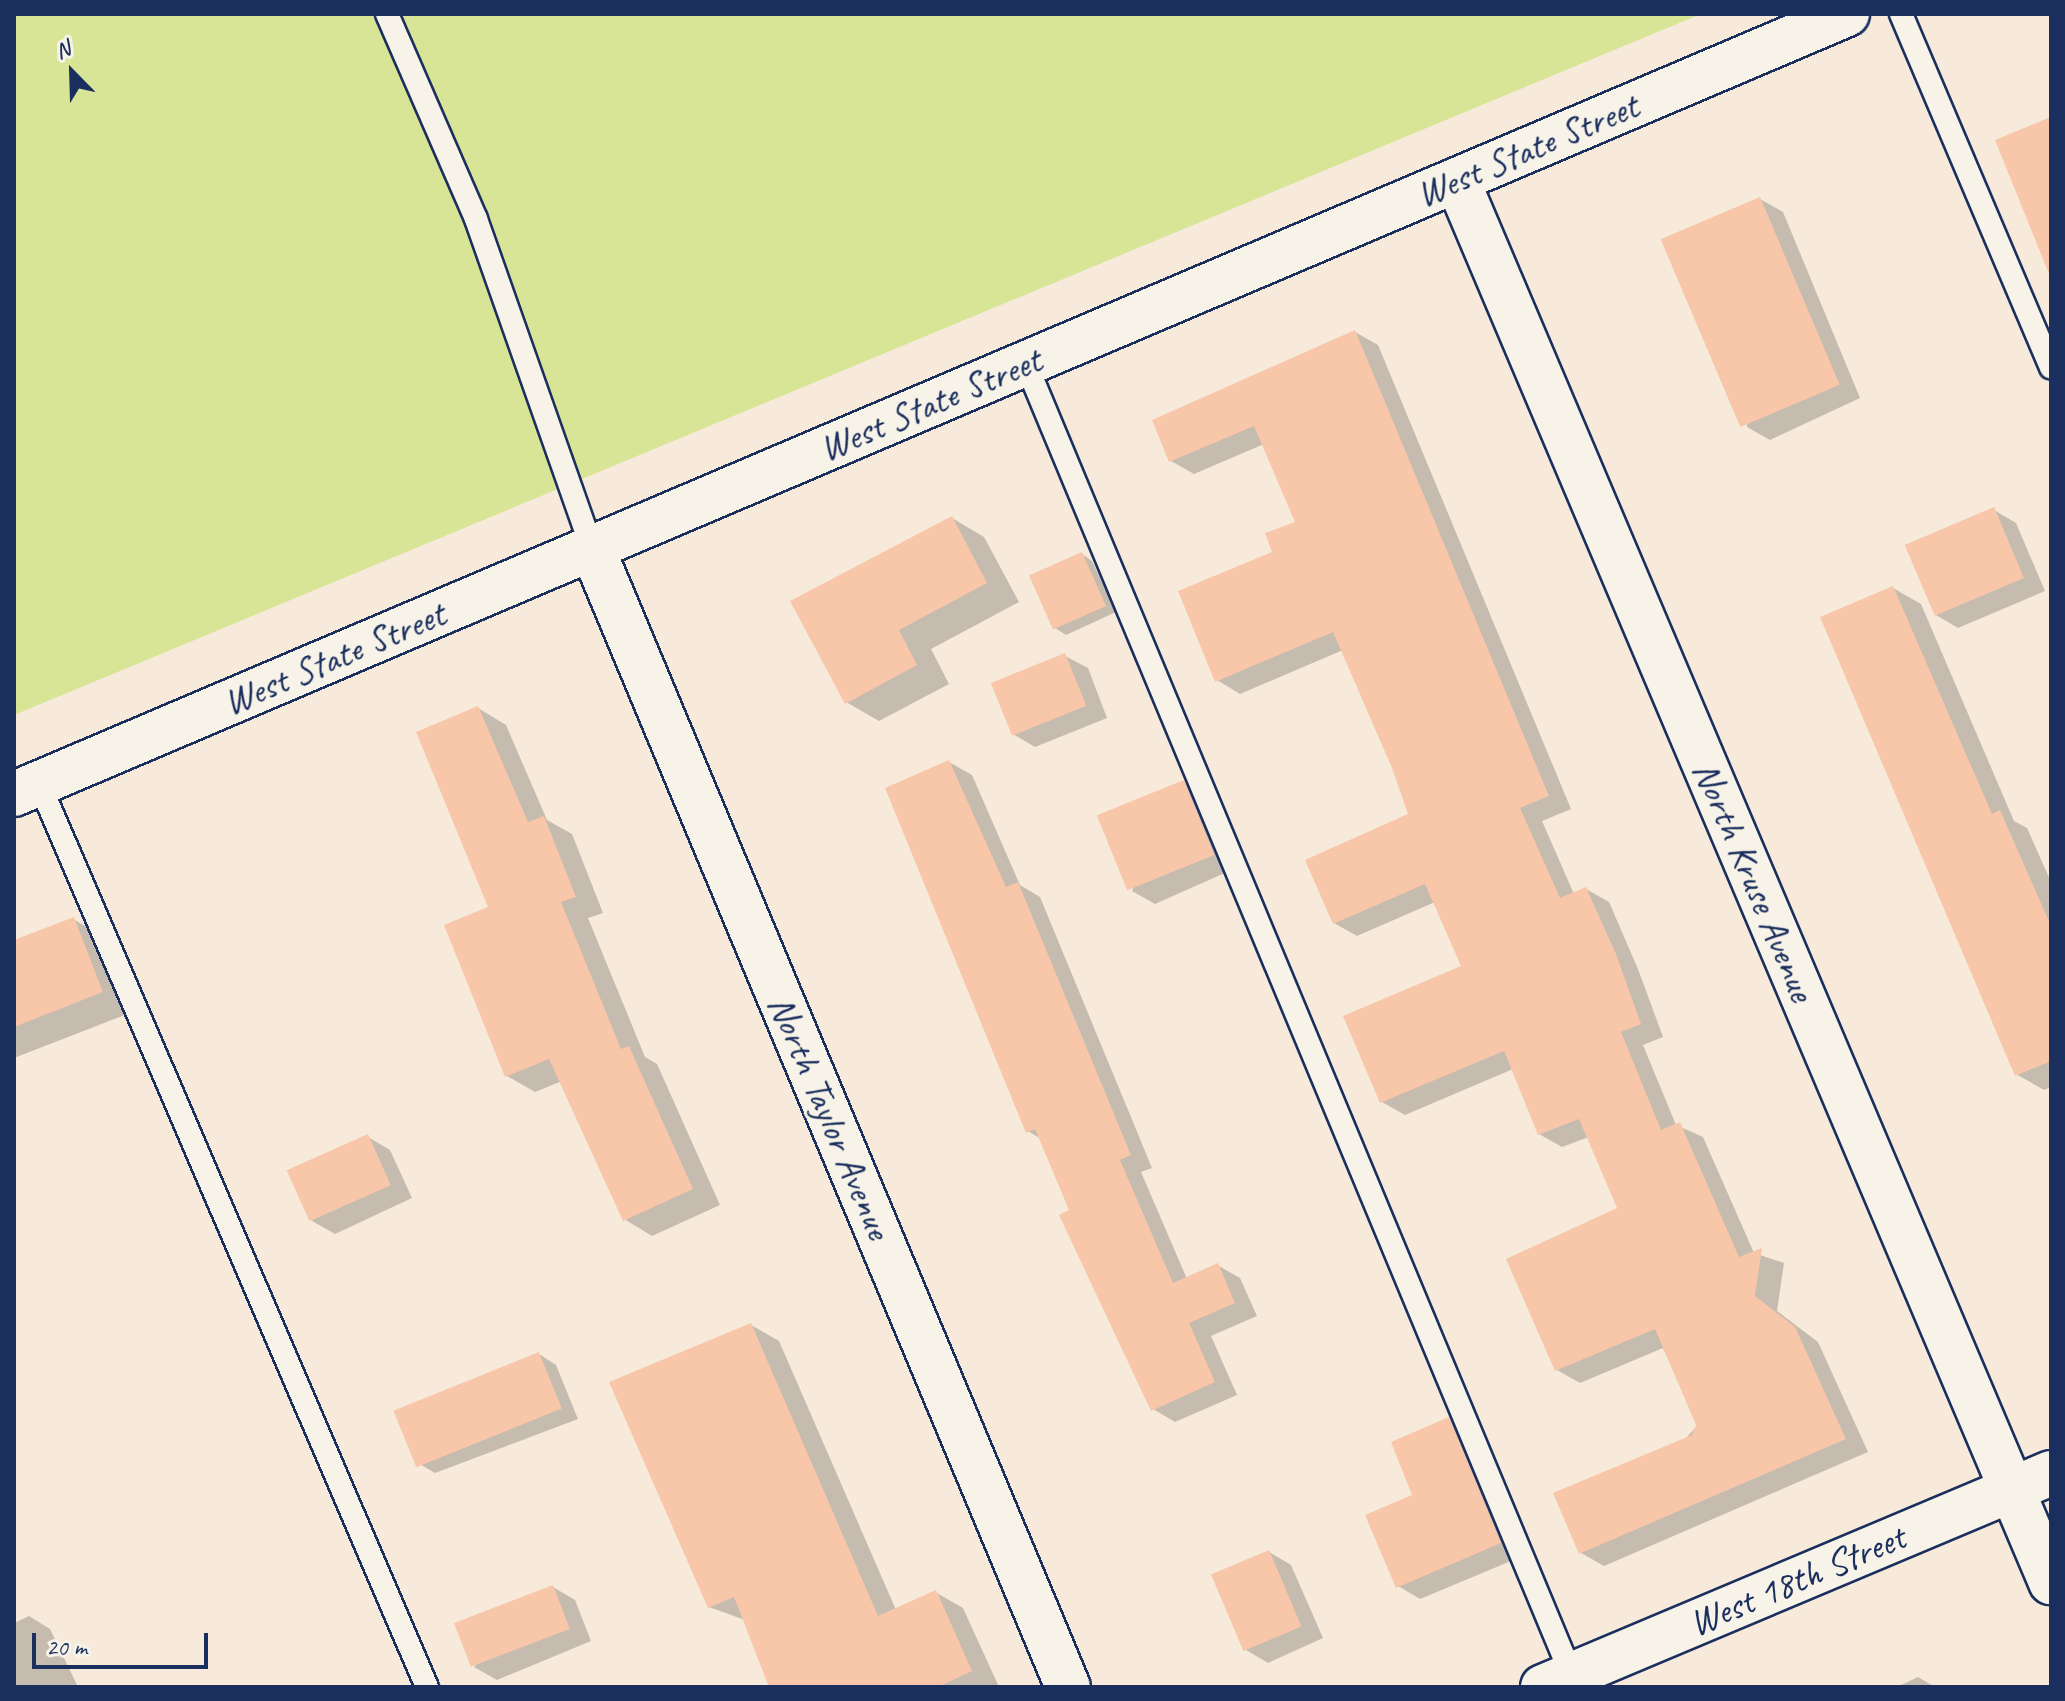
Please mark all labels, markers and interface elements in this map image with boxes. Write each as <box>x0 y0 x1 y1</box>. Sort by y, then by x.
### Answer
north arrow <box>32 32 112 112</box>
text: N <box>51 34 74 65</box>
street label: West State Street <box>1408 82 1646 218</box>
street label: West State Street <box>811 336 1049 472</box>
street label: West State Street <box>215 590 453 726</box>
street label: North Kruse Avenue <box>1683 754 1825 1008</box>
street label: North Taylor Avenue <box>758 988 902 1246</box>
street label: West 18th Street <box>1682 1514 1912 1646</box>
scale bar <box>36 1617 212 1667</box>
text: 20 m <box>46 1632 87 1662</box>

